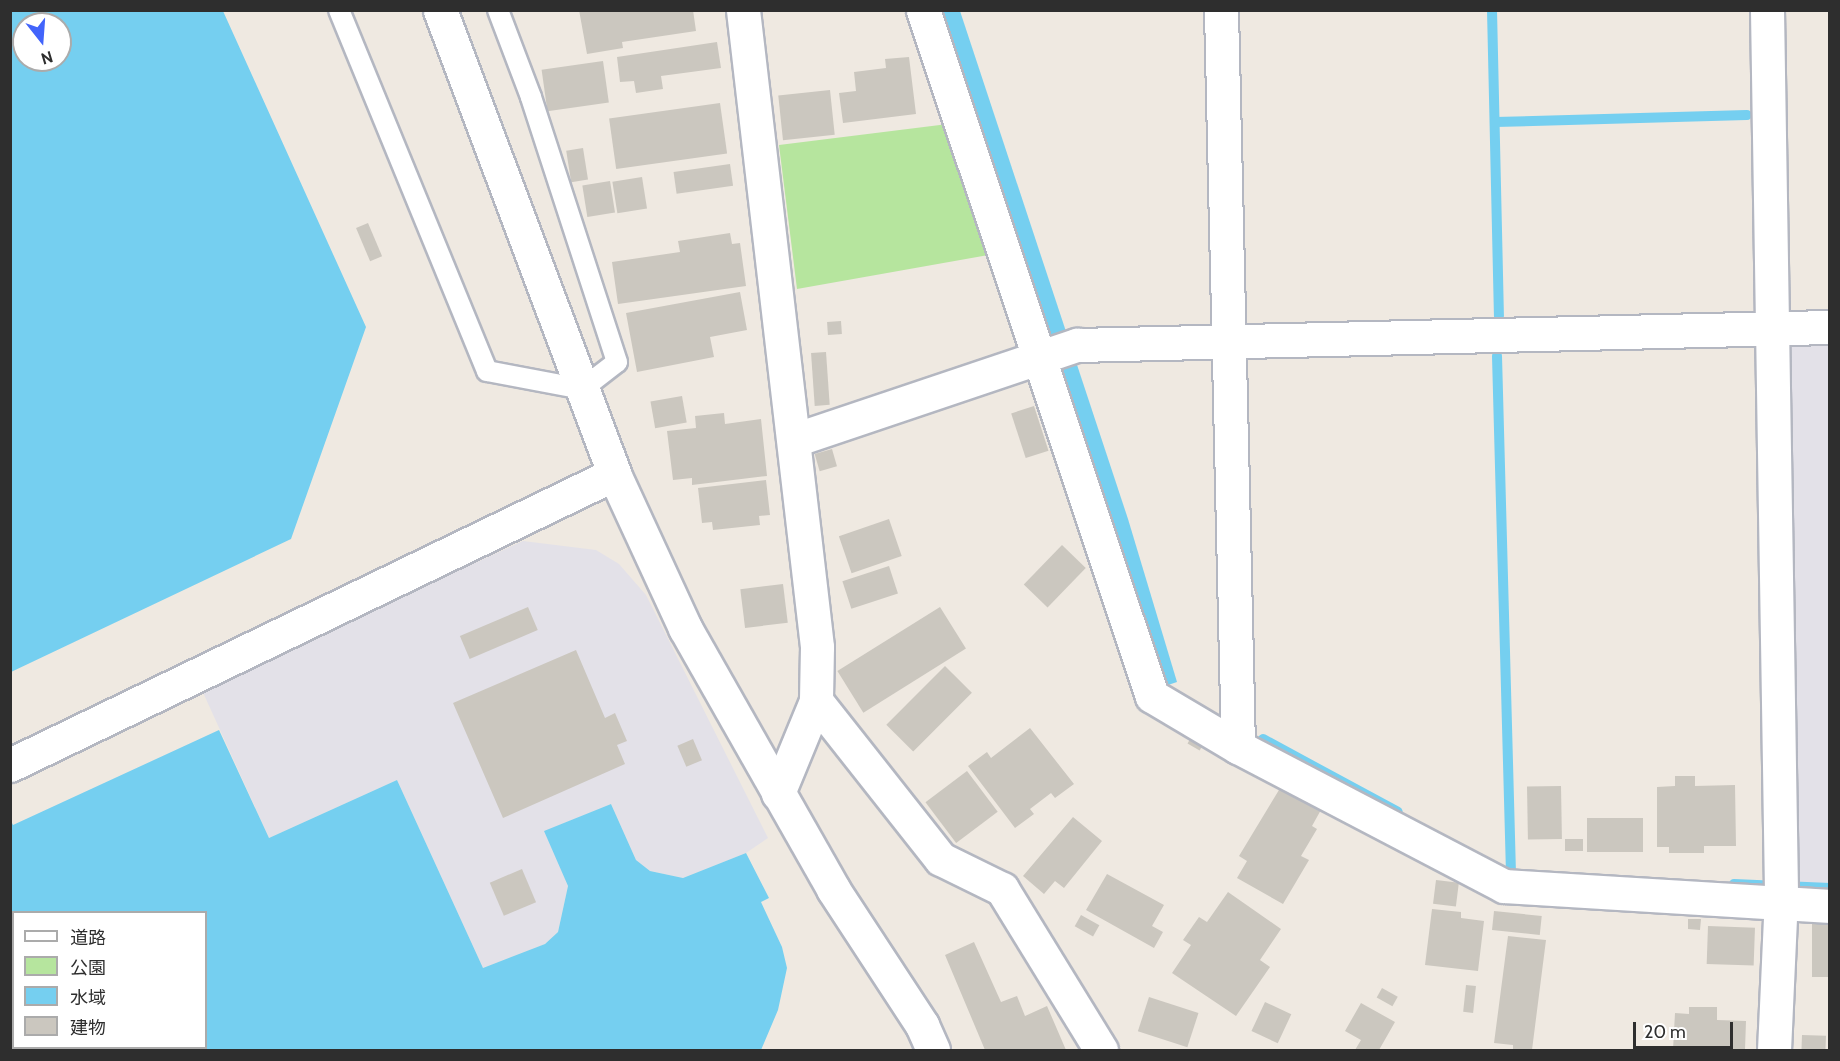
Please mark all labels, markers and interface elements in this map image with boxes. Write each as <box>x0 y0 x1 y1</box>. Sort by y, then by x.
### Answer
north arrow <box>12 12 72 72</box>
text: N <box>39 47 55 69</box>
legend <box>12 911 207 1049</box>
text: 道路 <box>70 927 106 949</box>
text: 公園 <box>70 957 106 979</box>
text: 水域 <box>70 987 106 1009</box>
scale bar <box>1636 1010 1736 1048</box>
text: 建物 <box>70 1017 106 1039</box>
text: 20 m <box>1644 1021 1686 1043</box>

